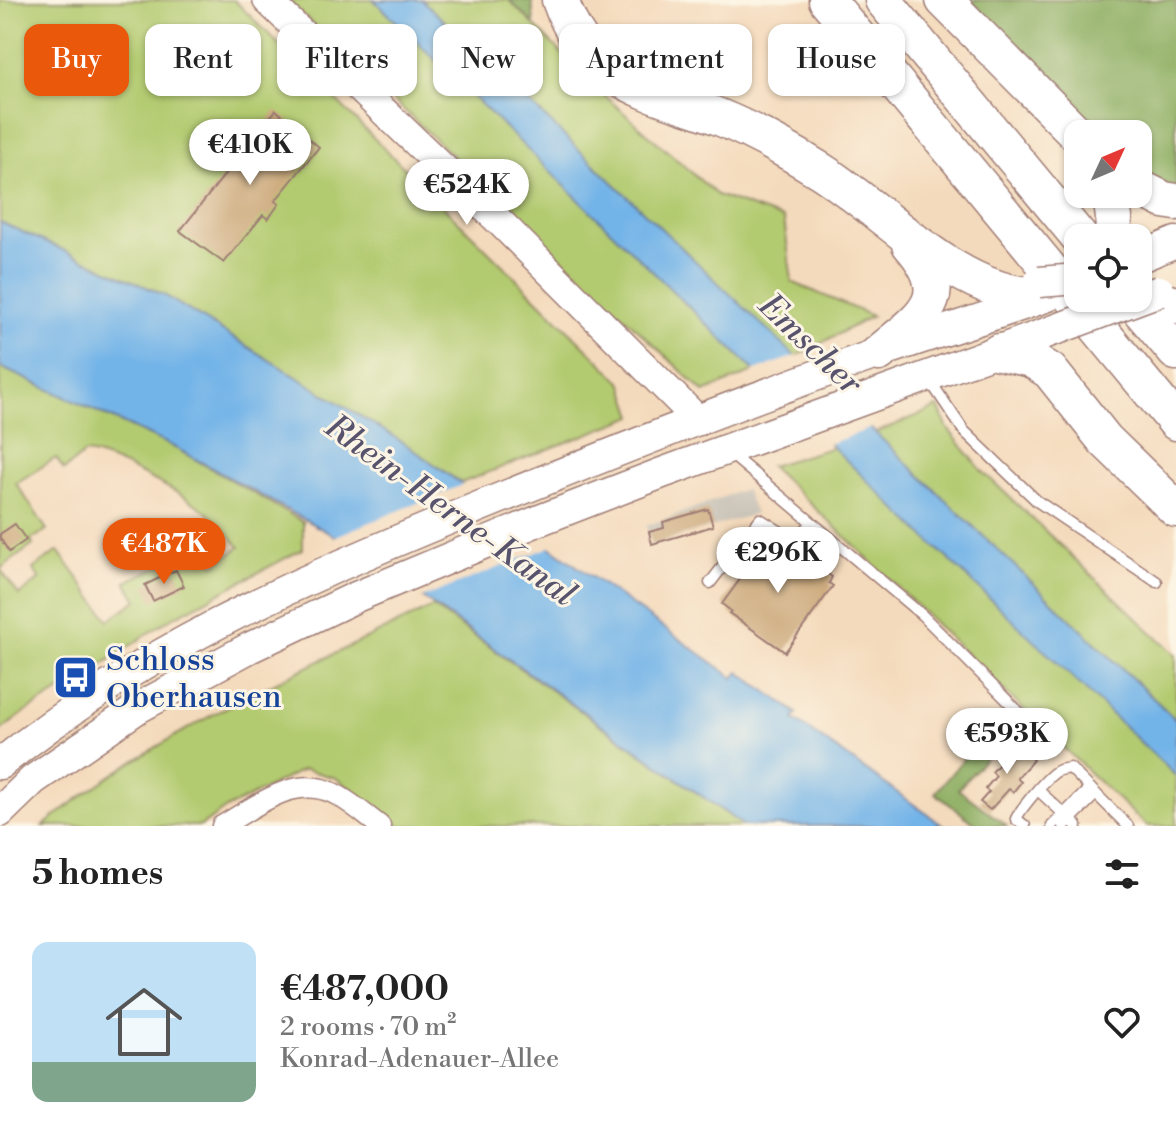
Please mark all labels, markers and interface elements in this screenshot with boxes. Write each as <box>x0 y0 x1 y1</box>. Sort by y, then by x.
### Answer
chip: Buy <box>24 24 129 96</box>
chip: Rent <box>145 24 261 96</box>
chip: Filters <box>277 24 417 96</box>
chip: New <box>433 24 543 96</box>
chip: Apartment <box>559 24 752 96</box>
chip: House <box>768 24 905 96</box>
pin: €410K <box>194 119 306 187</box>
north arrow <box>1064 120 1152 208</box>
map controls <box>1064 120 1152 312</box>
text: €410K <box>207 129 293 161</box>
pin: €524K <box>411 159 523 227</box>
text: €524K <box>423 169 511 201</box>
button: locate <box>1064 224 1152 312</box>
water label: Emscher <box>748 284 871 405</box>
water label: Rhein-Herne-Kanal <box>316 405 584 616</box>
pin: €487K <box>108 518 220 586</box>
pin: €296K <box>722 527 834 595</box>
text: €487K <box>121 528 207 560</box>
text: €296K <box>734 537 822 569</box>
place label: Schloss Oberhausen <box>106 640 282 717</box>
bus stop icon: Schloss Oberhausen <box>51 654 99 702</box>
pin: €593K <box>951 708 1063 776</box>
text: €593K <box>964 718 1050 750</box>
icon: filters <box>1100 852 1144 896</box>
text: 5 homes <box>32 853 163 895</box>
text: €487,000 <box>280 969 449 1011</box>
icon: home <box>96 974 192 1070</box>
icon: heart <box>1100 1000 1144 1044</box>
text: 2 rooms · 70 m² <box>280 1011 456 1043</box>
text: Konrad-Adenauer-Allee <box>280 1043 559 1075</box>

